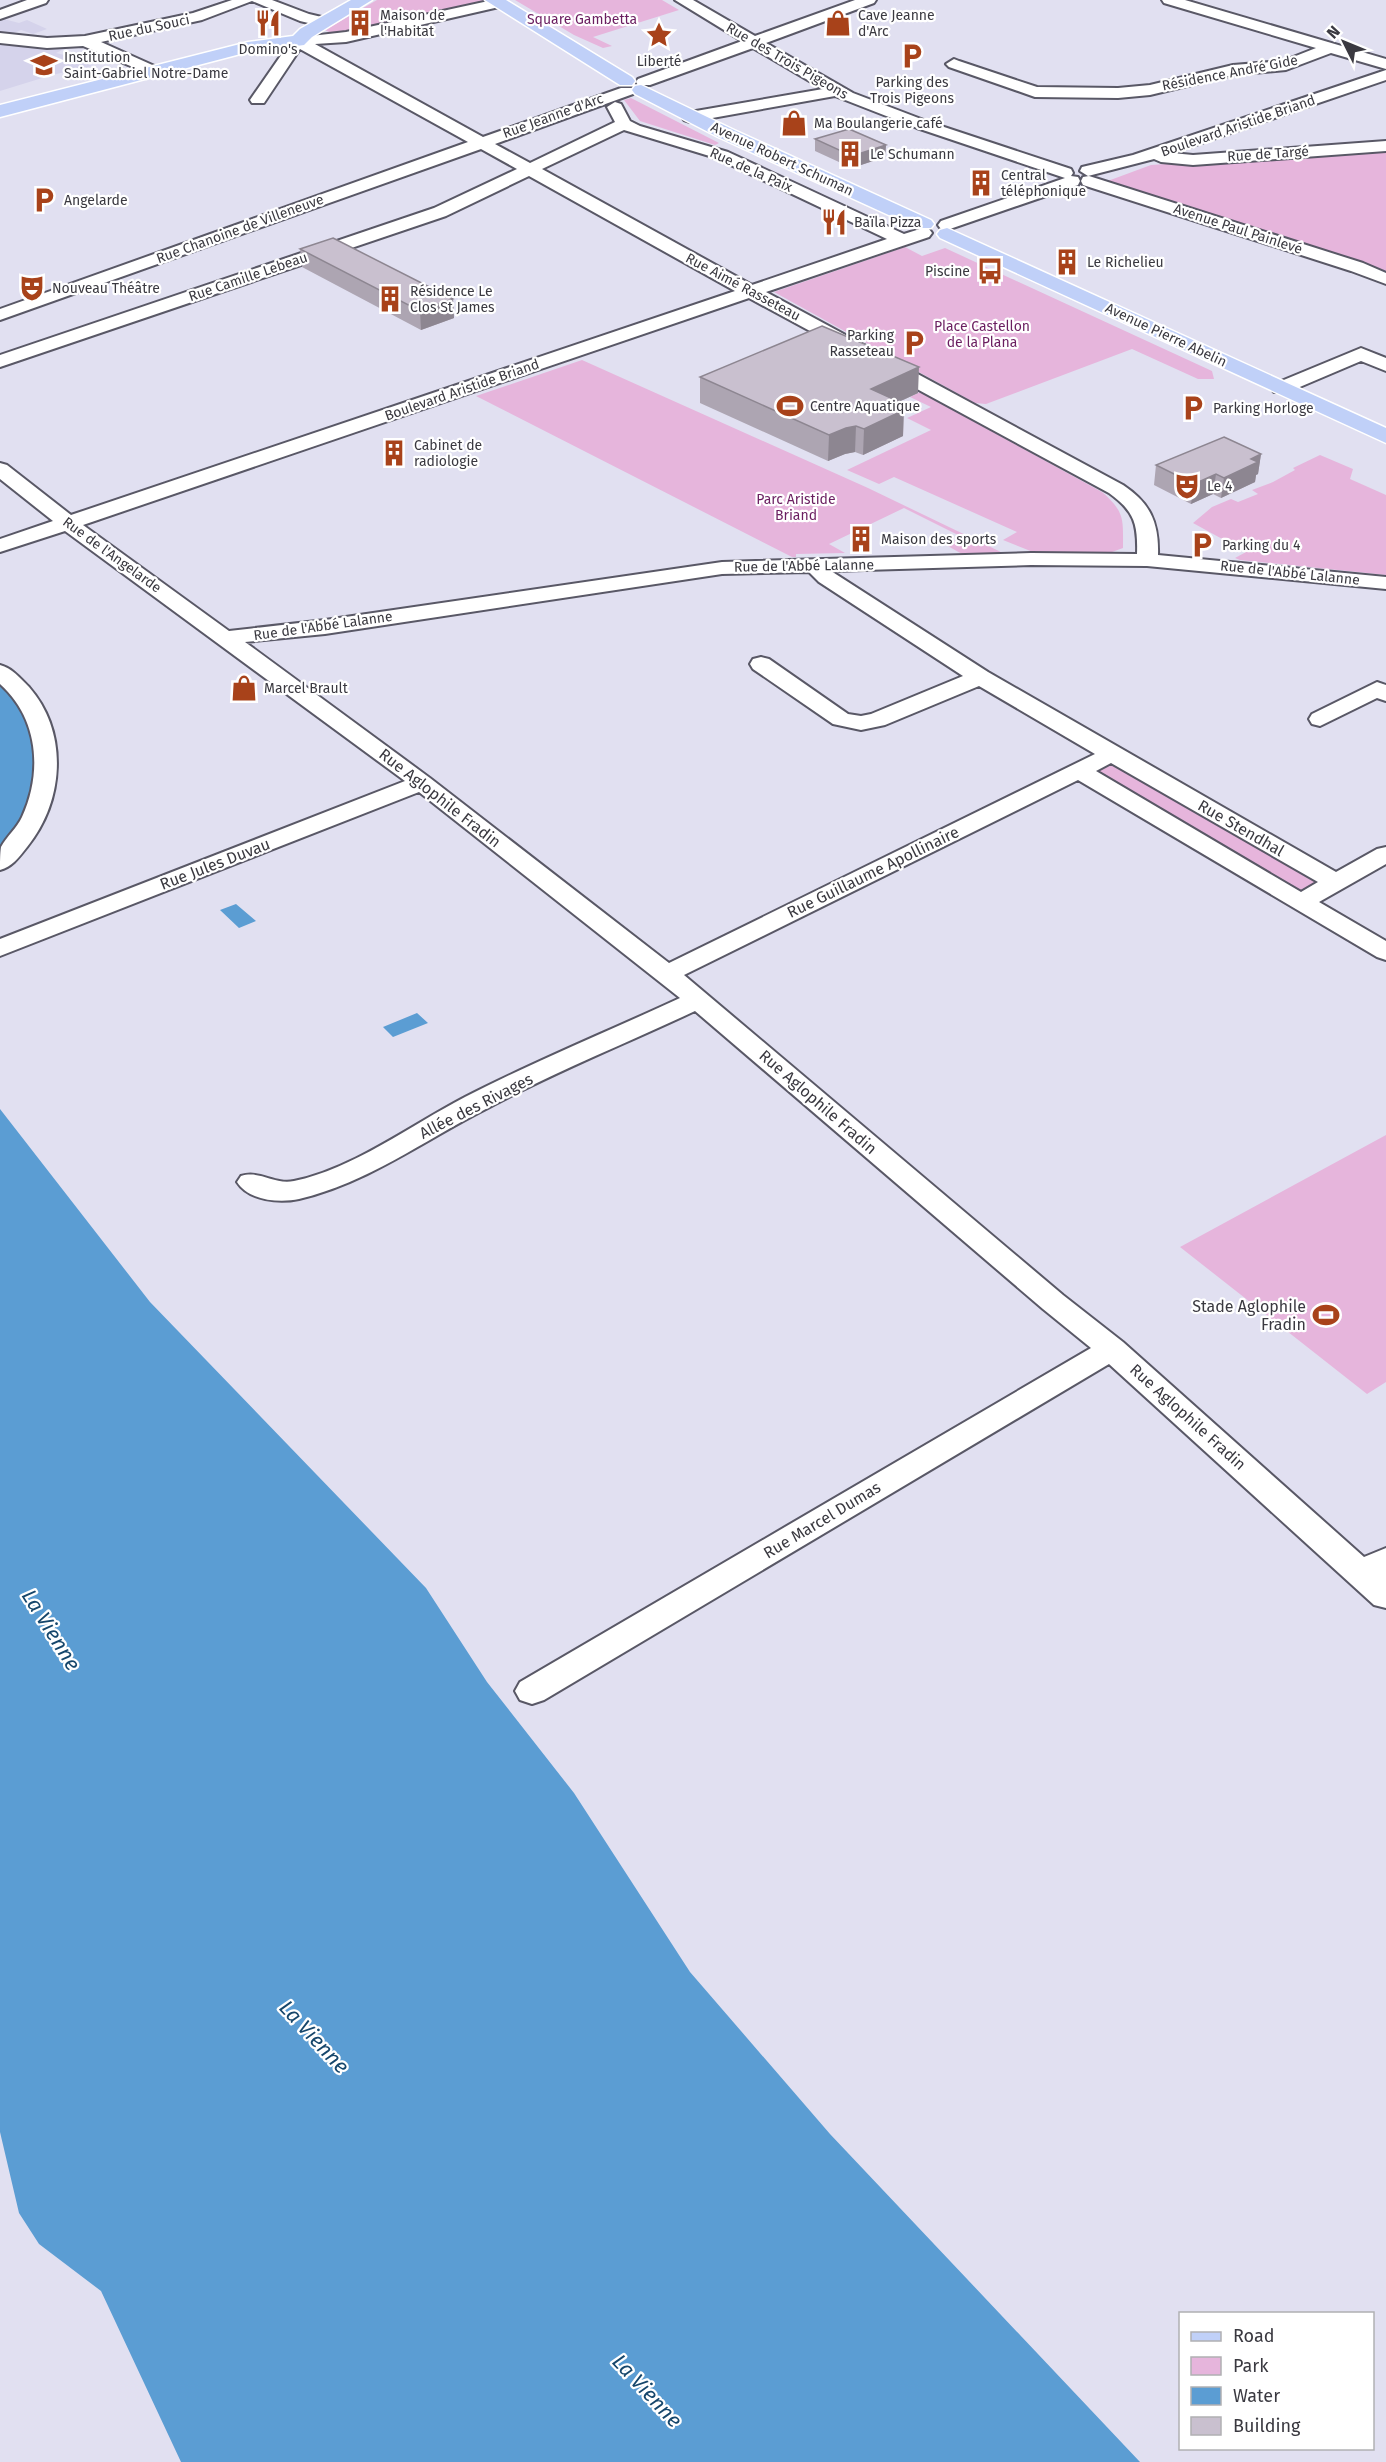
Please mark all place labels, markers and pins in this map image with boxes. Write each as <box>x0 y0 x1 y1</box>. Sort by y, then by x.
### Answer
place label: Maison de l'Habitat <box>380 7 445 40</box>
place label: Cave Jeanne d'Arc <box>858 7 935 40</box>
restaurant icon: Domino's <box>253 8 283 38</box>
building icon: Maison de l'Habitat <box>345 8 375 38</box>
shop icon: Cave Jeanne d'Arc <box>823 8 853 38</box>
place icon: Liberté <box>644 20 674 50</box>
place label: Domino's <box>239 41 298 58</box>
parking icon: Parking des Trois Pigeons <box>897 41 927 71</box>
place label: Institution Saint-Gabriel Notre-Dame <box>64 49 228 82</box>
school or university icon: Institution Saint-Gabriel Notre-Dame <box>29 50 59 80</box>
place label: Liberté <box>637 53 681 70</box>
place label: Parking des Trois Pigeons <box>870 74 954 107</box>
shop icon: Ma Boulangerie café <box>779 108 809 138</box>
place label: Ma Boulangerie café <box>814 115 943 132</box>
building icon: Le Schumann <box>835 139 865 169</box>
place label: Le Schumann <box>870 146 955 163</box>
place label: Central téléphonique <box>1001 167 1086 200</box>
building icon: Central téléphonique <box>966 168 996 198</box>
parking icon: Angelarde <box>29 185 59 215</box>
place label: Angelarde <box>64 192 128 209</box>
restaurant icon: Baïla Pizza <box>819 207 849 237</box>
place label: Baïla Pizza <box>854 214 921 231</box>
building icon: Le Richelieu <box>1052 247 1082 277</box>
place label: Le Richelieu <box>1087 254 1164 271</box>
bus stop icon: Piscine <box>975 256 1005 286</box>
place label: Piscine <box>925 263 970 280</box>
theatre icon: Nouveau Théâtre <box>17 273 47 303</box>
place label: Nouveau Théâtre <box>52 280 160 297</box>
place label: Résidence Le Clos St James <box>410 283 495 316</box>
building icon: Résidence Le Clos St James <box>375 284 405 314</box>
place label: Parking Rasseteau <box>830 327 895 360</box>
parking icon: Parking Rasseteau <box>899 328 929 358</box>
sports icon: Centre Aquatique <box>775 391 805 421</box>
parking icon: Parking Horloge <box>1178 393 1208 423</box>
place label: Centre Aquatique <box>810 398 920 415</box>
place label: Parking Horloge <box>1213 400 1314 417</box>
place label: Cabinet de radiologie <box>414 437 482 470</box>
building icon: Cabinet de radiologie <box>379 438 409 468</box>
theatre icon: Le 4 <box>1172 471 1202 501</box>
place label: Le 4 <box>1207 478 1233 495</box>
building icon: Maison des sports <box>846 524 876 554</box>
parking icon: Parking du 4 <box>1187 530 1217 560</box>
place label: Maison des sports <box>881 531 997 548</box>
place label: Parking du 4 <box>1222 537 1301 554</box>
shop icon: Marcel Brault <box>229 673 259 703</box>
place label: Marcel Brault <box>264 680 349 697</box>
place label: Stade Aglophile Fradin <box>1192 1297 1306 1334</box>
sports icon: Stade Aglophile Fradin <box>1311 1300 1341 1330</box>

